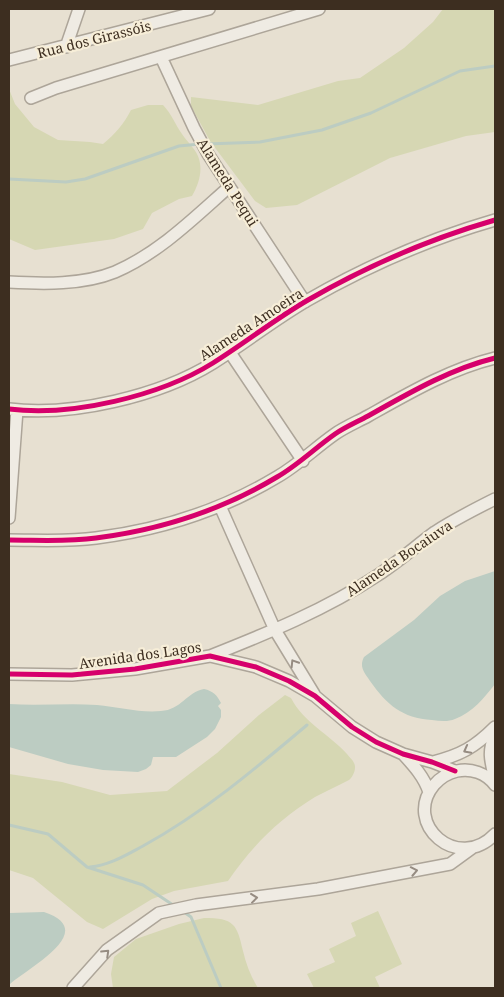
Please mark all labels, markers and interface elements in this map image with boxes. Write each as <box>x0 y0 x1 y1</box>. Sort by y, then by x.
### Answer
street label: Rua dos Girassóis <box>35 16 153 62</box>
street label: Alameda Pequi <box>193 134 263 230</box>
street label: Alameda Amoeira <box>195 283 307 365</box>
street label: Alameda Bocaiuva <box>342 515 456 601</box>
street label: Avenida dos Lagos <box>78 637 202 673</box>
one-way arrow <box>291 660 301 669</box>
one-way arrow <box>463 744 472 754</box>
one-way arrow <box>410 867 418 877</box>
one-way arrow <box>250 893 258 904</box>
one-way arrow <box>100 949 109 958</box>

